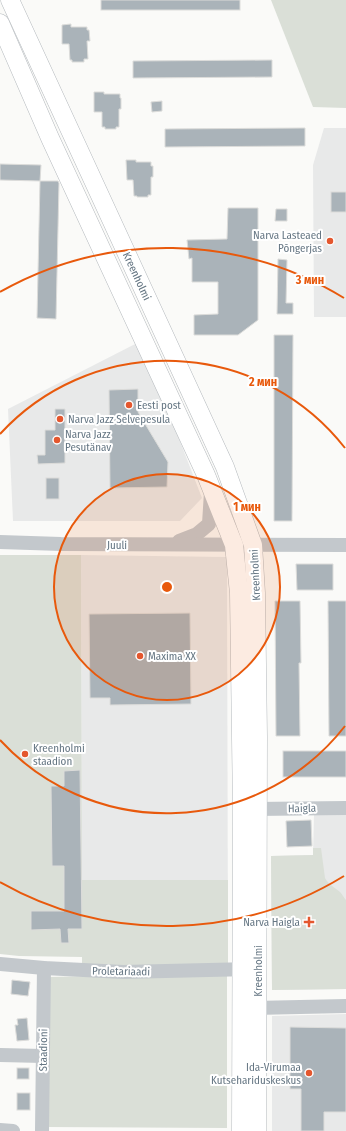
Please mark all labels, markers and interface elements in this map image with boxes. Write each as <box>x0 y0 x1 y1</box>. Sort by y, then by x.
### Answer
place label: Narva Lasteaed Põngerjas <box>253 229 322 255</box>
marker: Narva Lasteaed Põngerjas <box>325 236 335 246</box>
street label: Kreenholmi <box>120 250 153 303</box>
text: 3 мин <box>295 273 324 287</box>
text: 2 мин <box>248 375 277 389</box>
place label: Eesti post <box>137 399 181 412</box>
marker: Eesti post <box>124 400 134 410</box>
place label: Narva Jazz Selvepesula <box>68 413 170 426</box>
marker: Narva Jazz Selvepesula <box>55 414 65 424</box>
place label: Narva Jazz Pesutänav <box>65 428 111 454</box>
marker: Narva Jazz Pesutänav <box>52 435 62 445</box>
text: 1 мин <box>233 500 261 514</box>
street label: Juuli <box>107 539 127 552</box>
street label: Kreenholmi <box>248 549 263 601</box>
centre of rings <box>160 580 174 594</box>
place label: Maxima XX <box>148 650 197 663</box>
marker: Maxima XX <box>135 651 145 661</box>
place label: Kreenholmi staadion <box>33 742 85 768</box>
marker: Kreenholmi staadion <box>20 749 30 759</box>
street label: Haigla <box>288 802 316 815</box>
place label: Narva Haigla <box>243 916 300 929</box>
marker: Narva Haigla <box>303 916 315 928</box>
street label: Kreenholmi <box>252 945 265 997</box>
street label: Proletariaadi <box>92 964 150 979</box>
street label: Staadioni <box>37 1028 50 1071</box>
place label: Ida-Virumaa Kutsehariduskeskus <box>211 1061 301 1087</box>
marker: Ida-Virumaa Kutsehariduskeskus <box>304 1068 314 1078</box>

